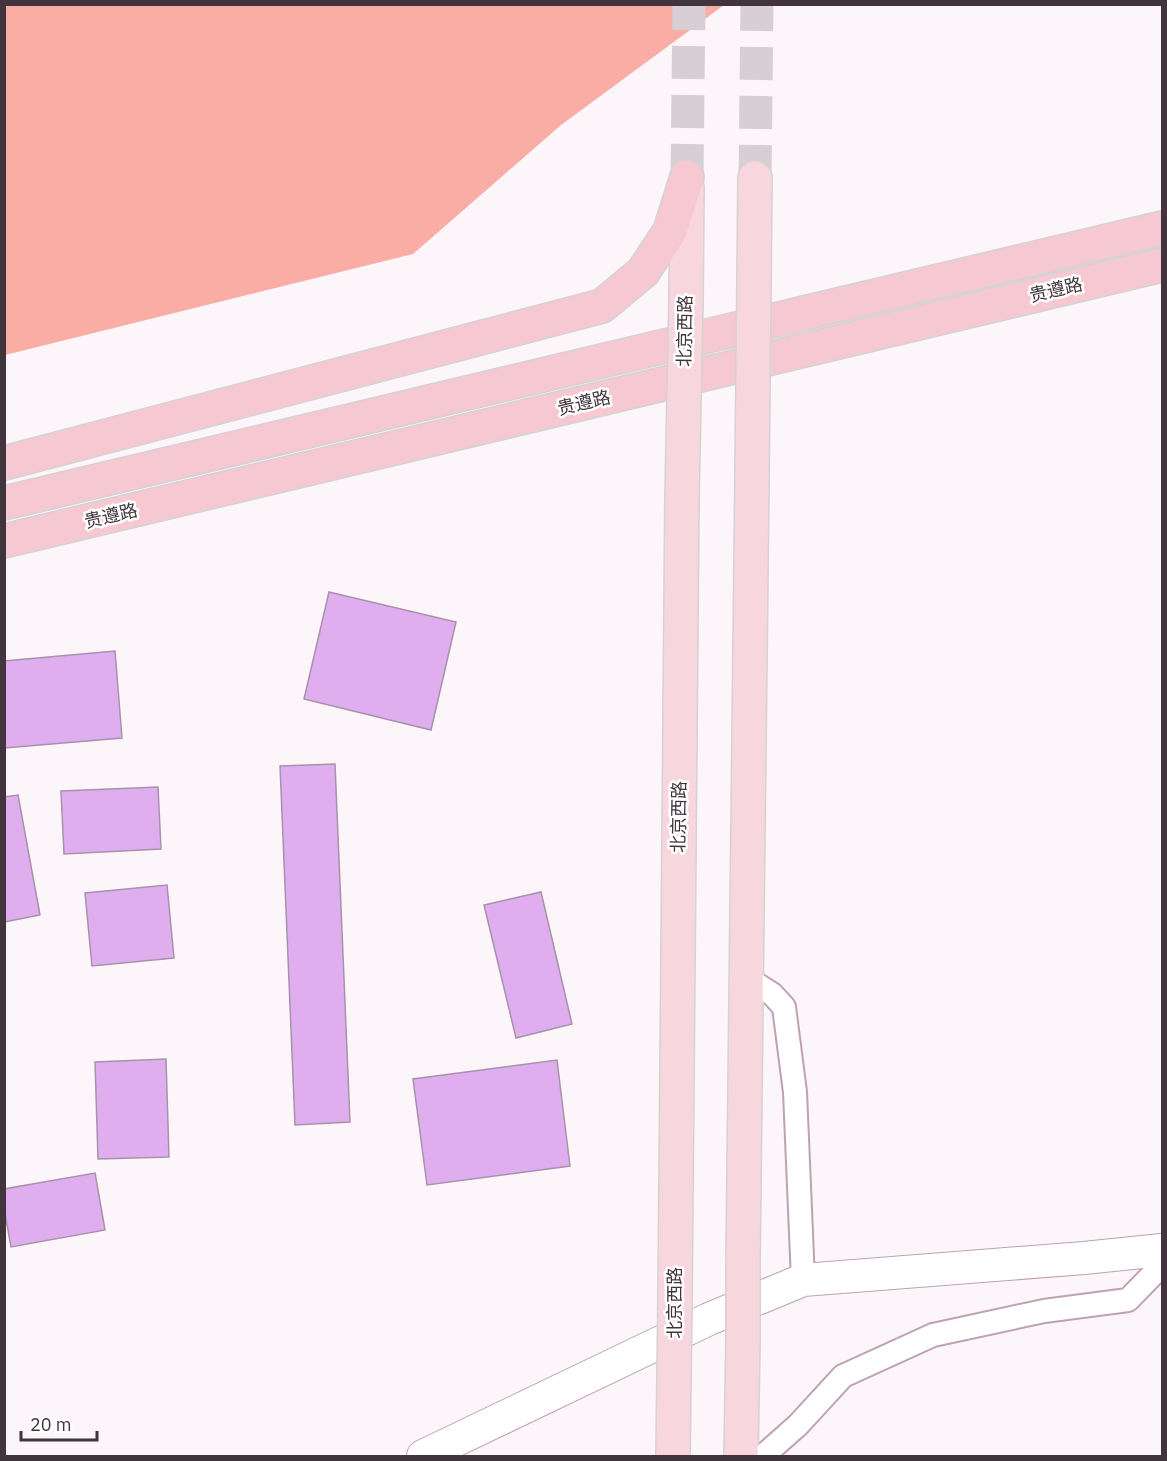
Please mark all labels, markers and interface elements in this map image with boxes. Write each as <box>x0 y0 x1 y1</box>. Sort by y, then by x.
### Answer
street label: 贵遵路 <box>1027 272 1085 307</box>
street label: 北京西路 <box>672 295 697 367</box>
street label: 贵遵路 <box>555 385 613 420</box>
street label: 贵遵路 <box>82 498 140 533</box>
street label: 北京西路 <box>666 781 691 853</box>
street label: 北京西路 <box>663 1267 686 1339</box>
scale bar <box>21 1404 98 1442</box>
text: 20 m <box>30 1413 72 1436</box>

